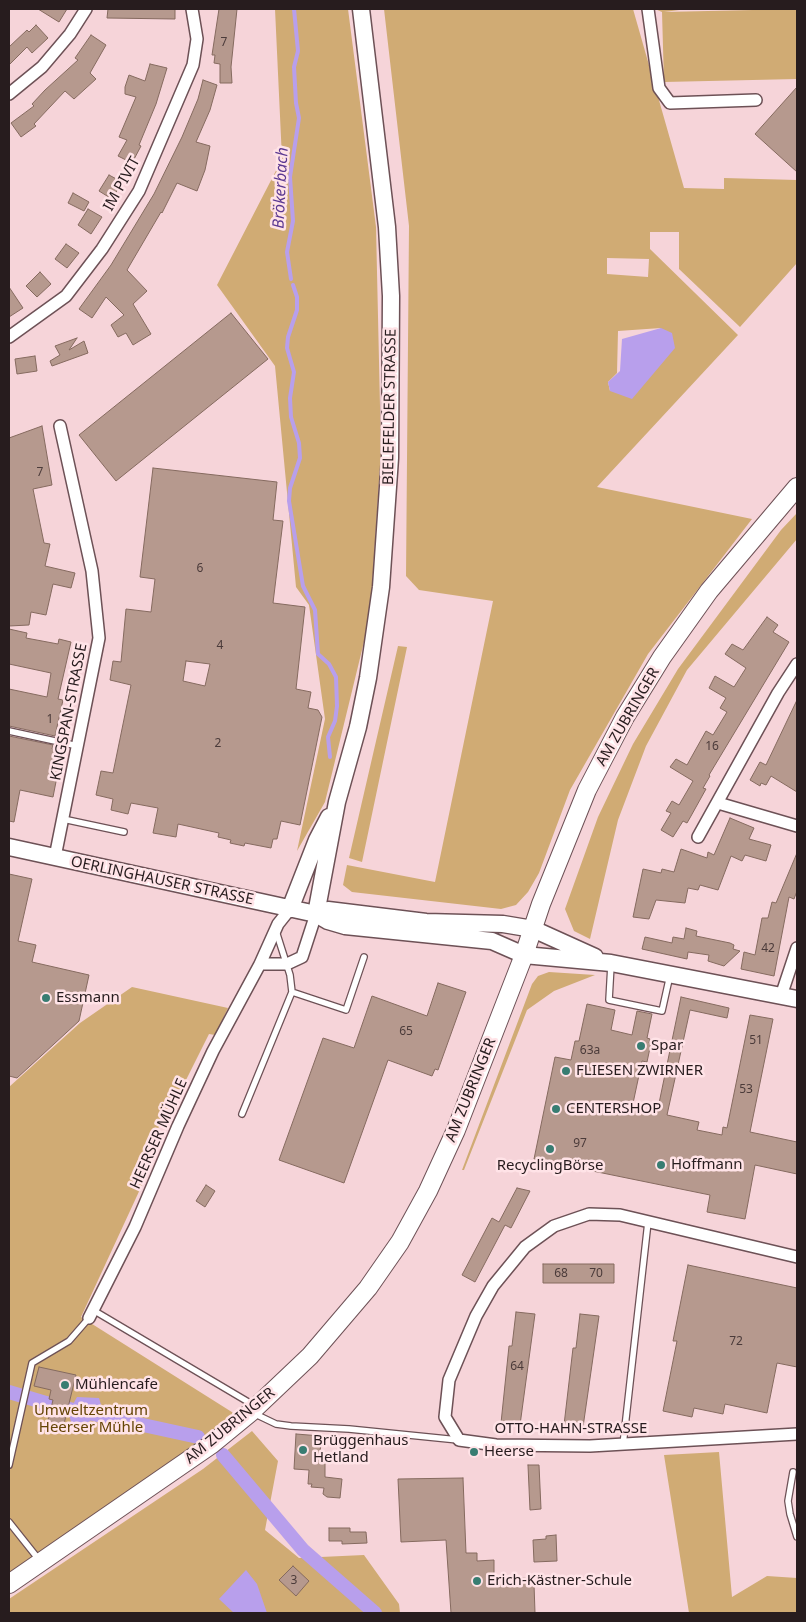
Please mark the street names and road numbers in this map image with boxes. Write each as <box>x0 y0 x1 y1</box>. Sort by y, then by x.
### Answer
street label: IM PIVIT <box>100 154 144 214</box>
street label: BIELEFELDER STRASSE <box>380 329 400 485</box>
street label: KINGSPAN-STRASSE <box>47 642 91 782</box>
street label: AM ZUBRINGER <box>593 665 663 769</box>
street label: OERLINGHAUSER STRASSE <box>69 853 255 909</box>
street label: AM ZUBRINGER <box>442 1035 500 1145</box>
street label: HEERSER MÜHLE <box>127 1076 191 1192</box>
street label: AM ZUBRINGER <box>181 1384 279 1468</box>
street label: OTTO-HAHN-STRASSE <box>495 1420 647 1438</box>

